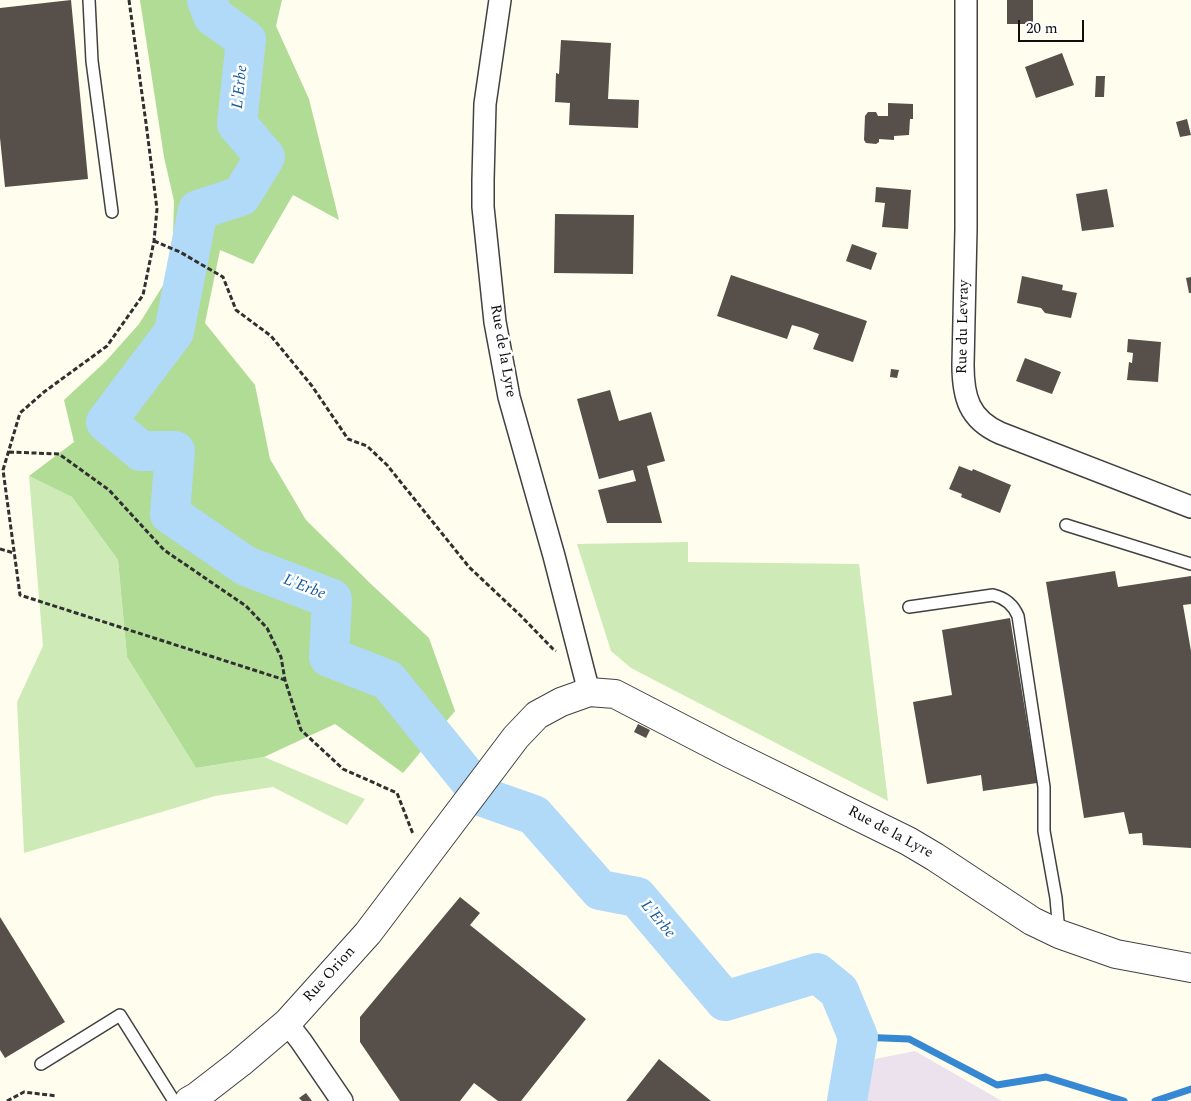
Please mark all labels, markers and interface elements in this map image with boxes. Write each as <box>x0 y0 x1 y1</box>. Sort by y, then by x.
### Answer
scale bar <box>1021 10 1087 42</box>
text: 20 m <box>1026 17 1058 40</box>
water label: L'Erbe <box>229 64 253 110</box>
street label: Rue du Levray <box>954 280 974 374</box>
street label: Rue de la Lyre <box>485 303 519 399</box>
water label: L'Erbe <box>280 571 328 605</box>
street label: Rue de la Lyre <box>844 803 936 863</box>
water label: L'Erbe <box>636 897 678 943</box>
street label: Rue Orion <box>300 943 360 1007</box>

